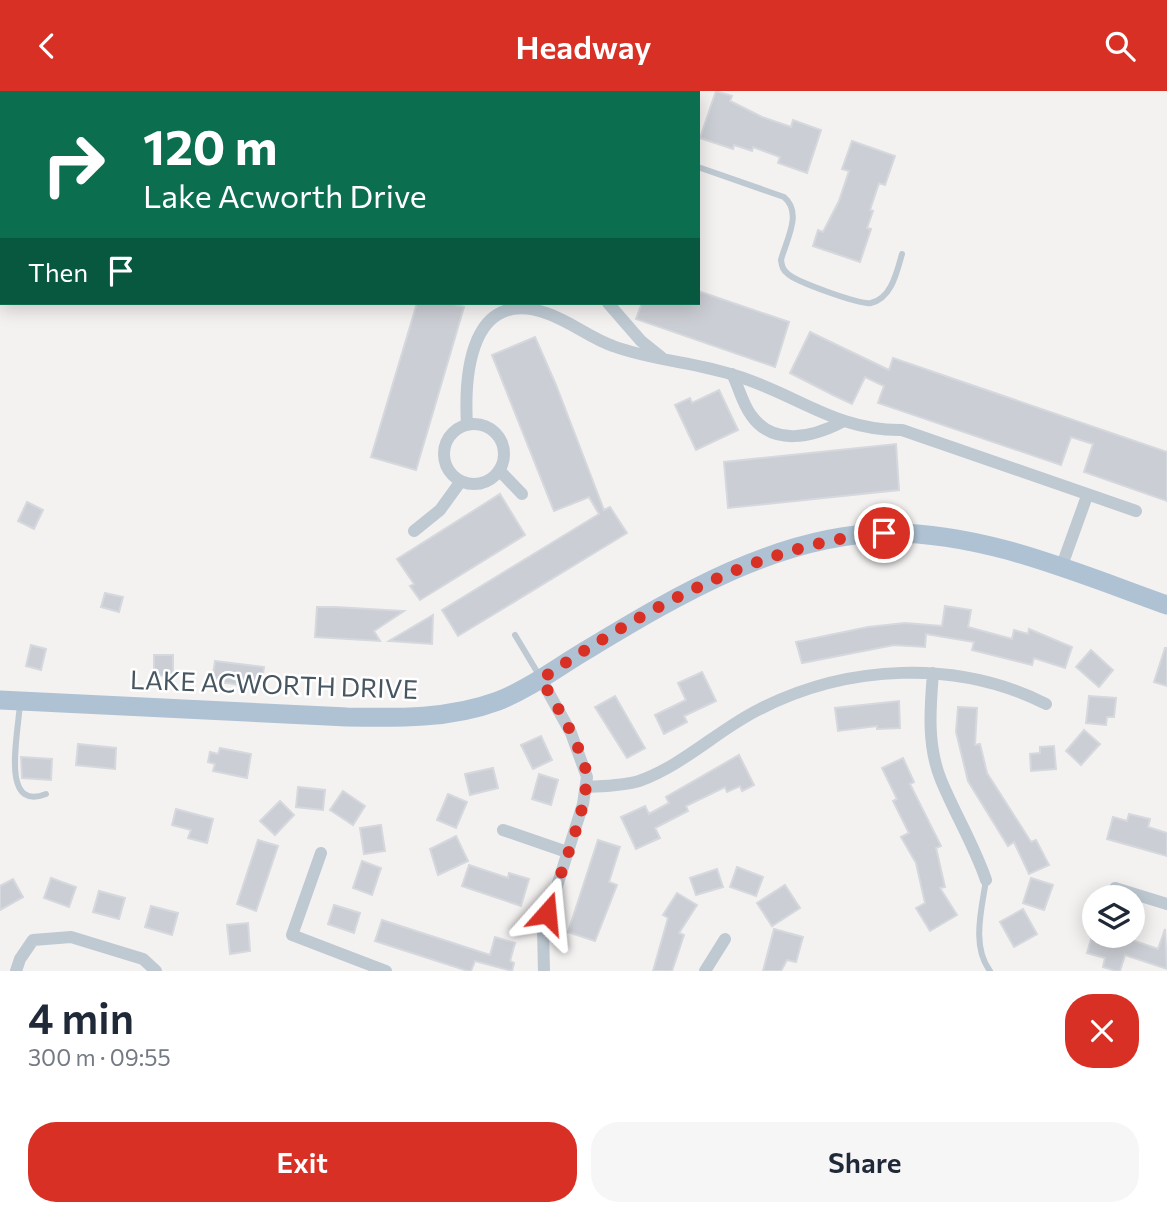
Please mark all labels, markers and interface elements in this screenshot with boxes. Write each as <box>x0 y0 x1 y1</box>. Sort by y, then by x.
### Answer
text: Headway <box>515 26 652 66</box>
icon: back <box>28 27 66 65</box>
icon: search <box>1101 27 1139 65</box>
text: 120 m <box>143 115 277 175</box>
icon: right <box>28 119 119 210</box>
text: Lake Acworth Drive <box>143 175 427 215</box>
icon: arrive <box>102 252 140 290</box>
text: Then <box>28 256 88 287</box>
pin <box>854 503 914 563</box>
icon: arrive <box>865 514 903 552</box>
street label: LAKE ACWORTH DRIVE <box>130 663 419 704</box>
position arrow <box>510 876 584 950</box>
map controls <box>1082 885 1145 948</box>
button: layers <box>1082 885 1145 948</box>
text: 4 min <box>28 991 134 1043</box>
button: close <box>1065 994 1139 1068</box>
text: 300 m · 09:55 <box>28 1043 171 1071</box>
button: Exit <box>28 1122 577 1202</box>
button: Share <box>591 1122 1139 1202</box>

